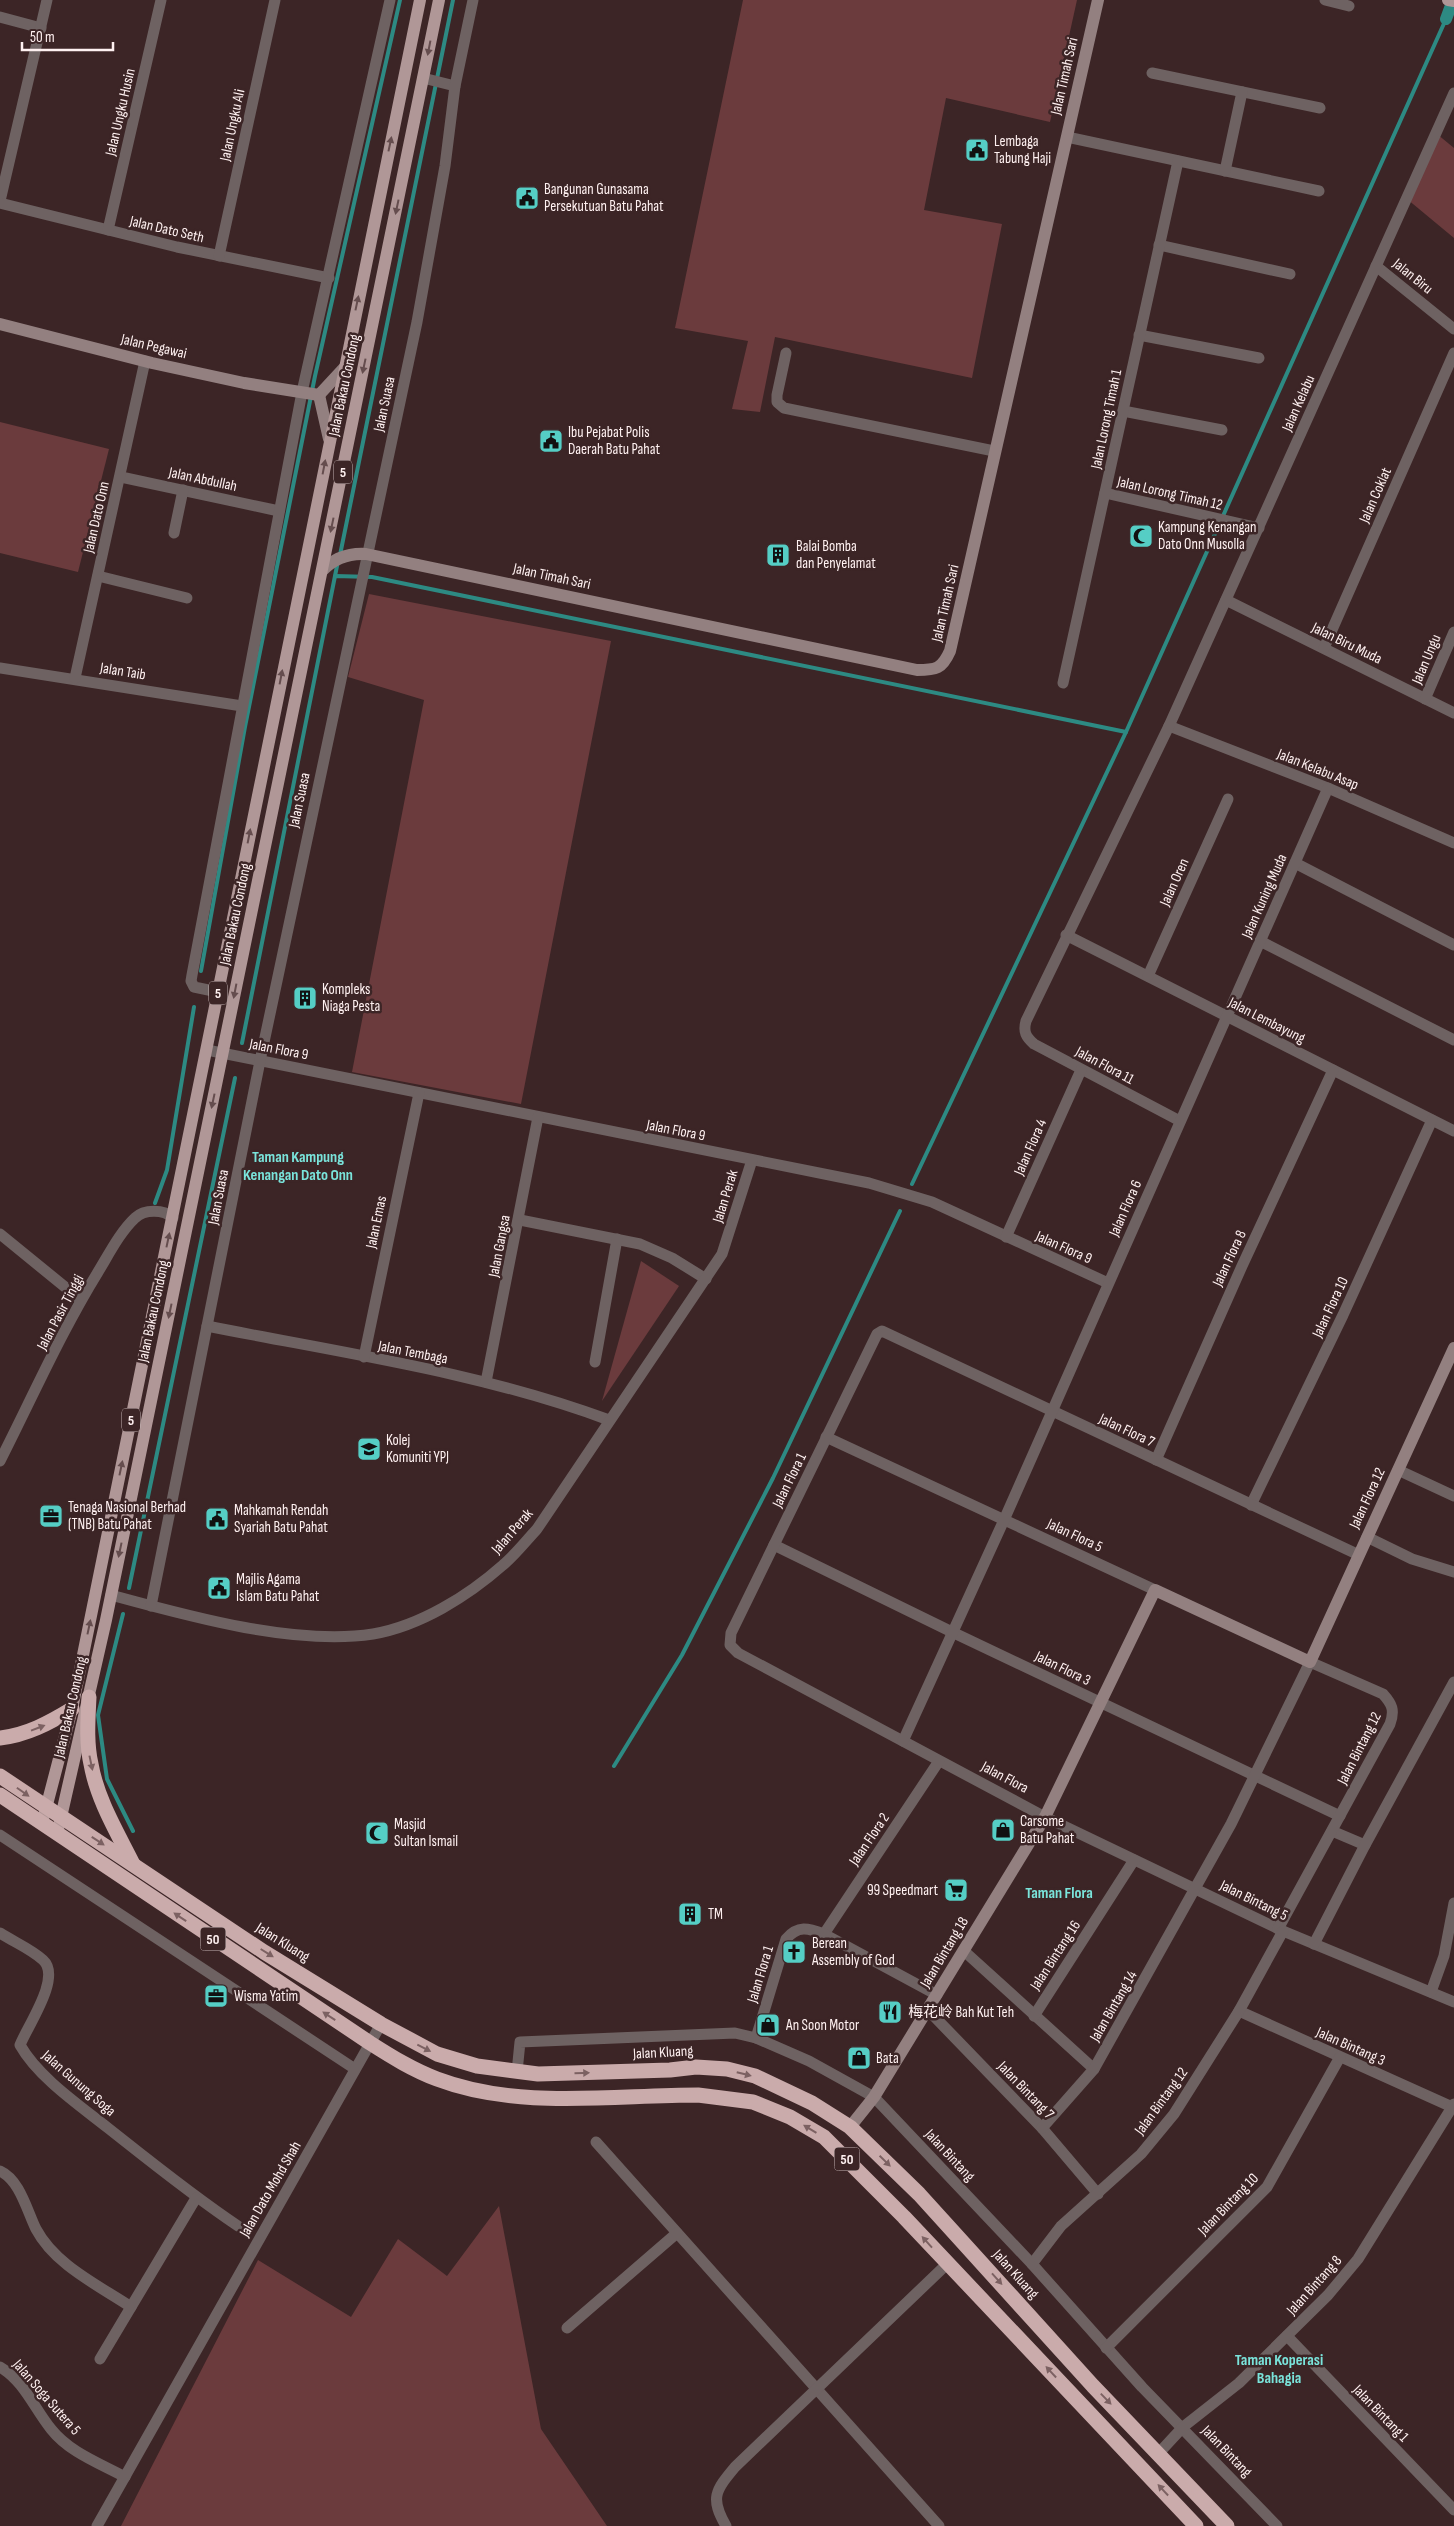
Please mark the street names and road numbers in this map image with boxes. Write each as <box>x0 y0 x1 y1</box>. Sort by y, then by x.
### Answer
street label: Jalan Timah Sari <box>1046 35 1083 118</box>
street label: Jalan Ungku Husin <box>101 67 140 159</box>
street label: Jalan Ungku Ali <box>215 87 249 164</box>
street label: Jalan Dato Seth <box>127 211 206 247</box>
street label: Jalan Biru <box>1388 254 1437 298</box>
street label: Jalan Pegawai <box>118 329 189 363</box>
street label: Jalan Bakau Condong <box>324 332 365 439</box>
street label: Jalan Lorong Timah 1 <box>1086 367 1126 472</box>
street label: Jalan Kelabu <box>1277 372 1319 435</box>
street label: Jalan Suasa <box>369 375 400 434</box>
road number: 5 <box>334 461 352 484</box>
street label: Jalan Abdullah <box>166 463 239 496</box>
street label: Jalan Coklat <box>1354 464 1396 527</box>
street label: Jalan Lorong Timah 12 <box>1114 472 1224 515</box>
street label: Jalan Dato Onn <box>79 480 114 556</box>
street label: Jalan Timah Sari <box>510 559 593 594</box>
street label: Jalan Timah Sari <box>927 562 964 645</box>
street label: Jalan Biru Muda <box>1308 618 1385 669</box>
street label: Jalan Ungu <box>1407 631 1445 688</box>
street label: Jalan Taib <box>98 658 147 684</box>
street label: Jalan Kelabu Asap <box>1273 744 1361 794</box>
street label: Jalan Suasa <box>284 771 315 830</box>
street label: Jalan Kuning Muda <box>1237 851 1292 942</box>
street label: Jalan Oren <box>1155 855 1193 910</box>
street label: Jalan Bakau Condong <box>215 861 256 968</box>
road number: 5 <box>209 981 227 1004</box>
street label: Jalan Lembayung <box>1224 993 1308 1048</box>
street label: Jalan Flora 9 <box>247 1034 310 1065</box>
street label: Jalan Flora 11 <box>1071 1042 1138 1089</box>
street label: Jalan Flora 9 <box>644 1115 707 1146</box>
street label: Jalan Flora 4 <box>1009 1116 1051 1179</box>
street label: Jalan Perak <box>708 1167 743 1226</box>
street label: Jalan Suasa <box>204 1168 233 1227</box>
street label: Jalan Flora 6 <box>1104 1177 1146 1240</box>
street label: Jalan Emas <box>361 1194 391 1251</box>
street label: Jalan Gangsa <box>484 1213 515 1280</box>
street label: Jalan Flora 9 <box>1032 1226 1095 1268</box>
street label: Jalan Flora 8 <box>1208 1227 1251 1290</box>
street label: Jalan Bakau Condong <box>133 1258 174 1365</box>
street label: Jalan Pasir Tinggi <box>32 1271 88 1354</box>
street label: Jalan Flora 10 <box>1308 1274 1353 1342</box>
street label: Jalan Tembaga <box>375 1336 450 1369</box>
road number: 5 <box>122 1408 140 1432</box>
street label: Jalan Flora 7 <box>1095 1409 1158 1452</box>
street label: Jalan Flora 1 <box>768 1449 811 1512</box>
street label: Jalan Flora 12 <box>1345 1465 1390 1532</box>
street label: Jalan Perak <box>487 1504 537 1559</box>
street label: Jalan Flora 5 <box>1043 1514 1106 1557</box>
street label: Jalan Flora 3 <box>1031 1646 1094 1690</box>
street label: Jalan Bakau Condong <box>49 1655 91 1761</box>
street label: Jalan Bintang 12 <box>1333 1709 1386 1789</box>
street label: Jalan Flora <box>977 1757 1032 1798</box>
street label: Jalan Flora 2 <box>844 1809 894 1870</box>
street label: Jalan Bintang 5 <box>1216 1875 1291 1925</box>
street label: Jalan Bintang 18 <box>915 1913 973 1992</box>
street label: Jalan Bintang 16 <box>1025 1917 1085 1994</box>
street label: Jalan Kluang <box>251 1918 313 1966</box>
road number: 50 <box>200 1928 226 1950</box>
street label: Jalan Flora 1 <box>743 1943 778 2006</box>
street label: Jalan Bintang 14 <box>1085 1967 1141 2046</box>
street label: Jalan Bintang 3 <box>1312 2022 1388 2070</box>
street label: Jalan Kluang <box>631 2041 694 2064</box>
street label: Jalan Gunung Soga <box>37 2045 120 2121</box>
street label: Jalan Bintang 7 <box>993 2057 1058 2123</box>
street label: Jalan Bintang 12 <box>1130 2064 1192 2140</box>
street label: Jalan Bintang <box>920 2124 979 2186</box>
street label: Jalan Dato Mohd Shah <box>235 2138 306 2241</box>
road number: 50 <box>834 2148 860 2170</box>
street label: Jalan Bintang 10 <box>1193 2169 1263 2240</box>
street label: Jalan Kluang <box>988 2245 1043 2303</box>
street label: Jalan Bintang 8 <box>1282 2252 1346 2320</box>
street label: Jalan Soga Sutera 5 <box>8 2355 85 2439</box>
street label: Jalan Bintang 1 <box>1348 2380 1413 2447</box>
street label: Jalan Bintang <box>1197 2421 1256 2481</box>

